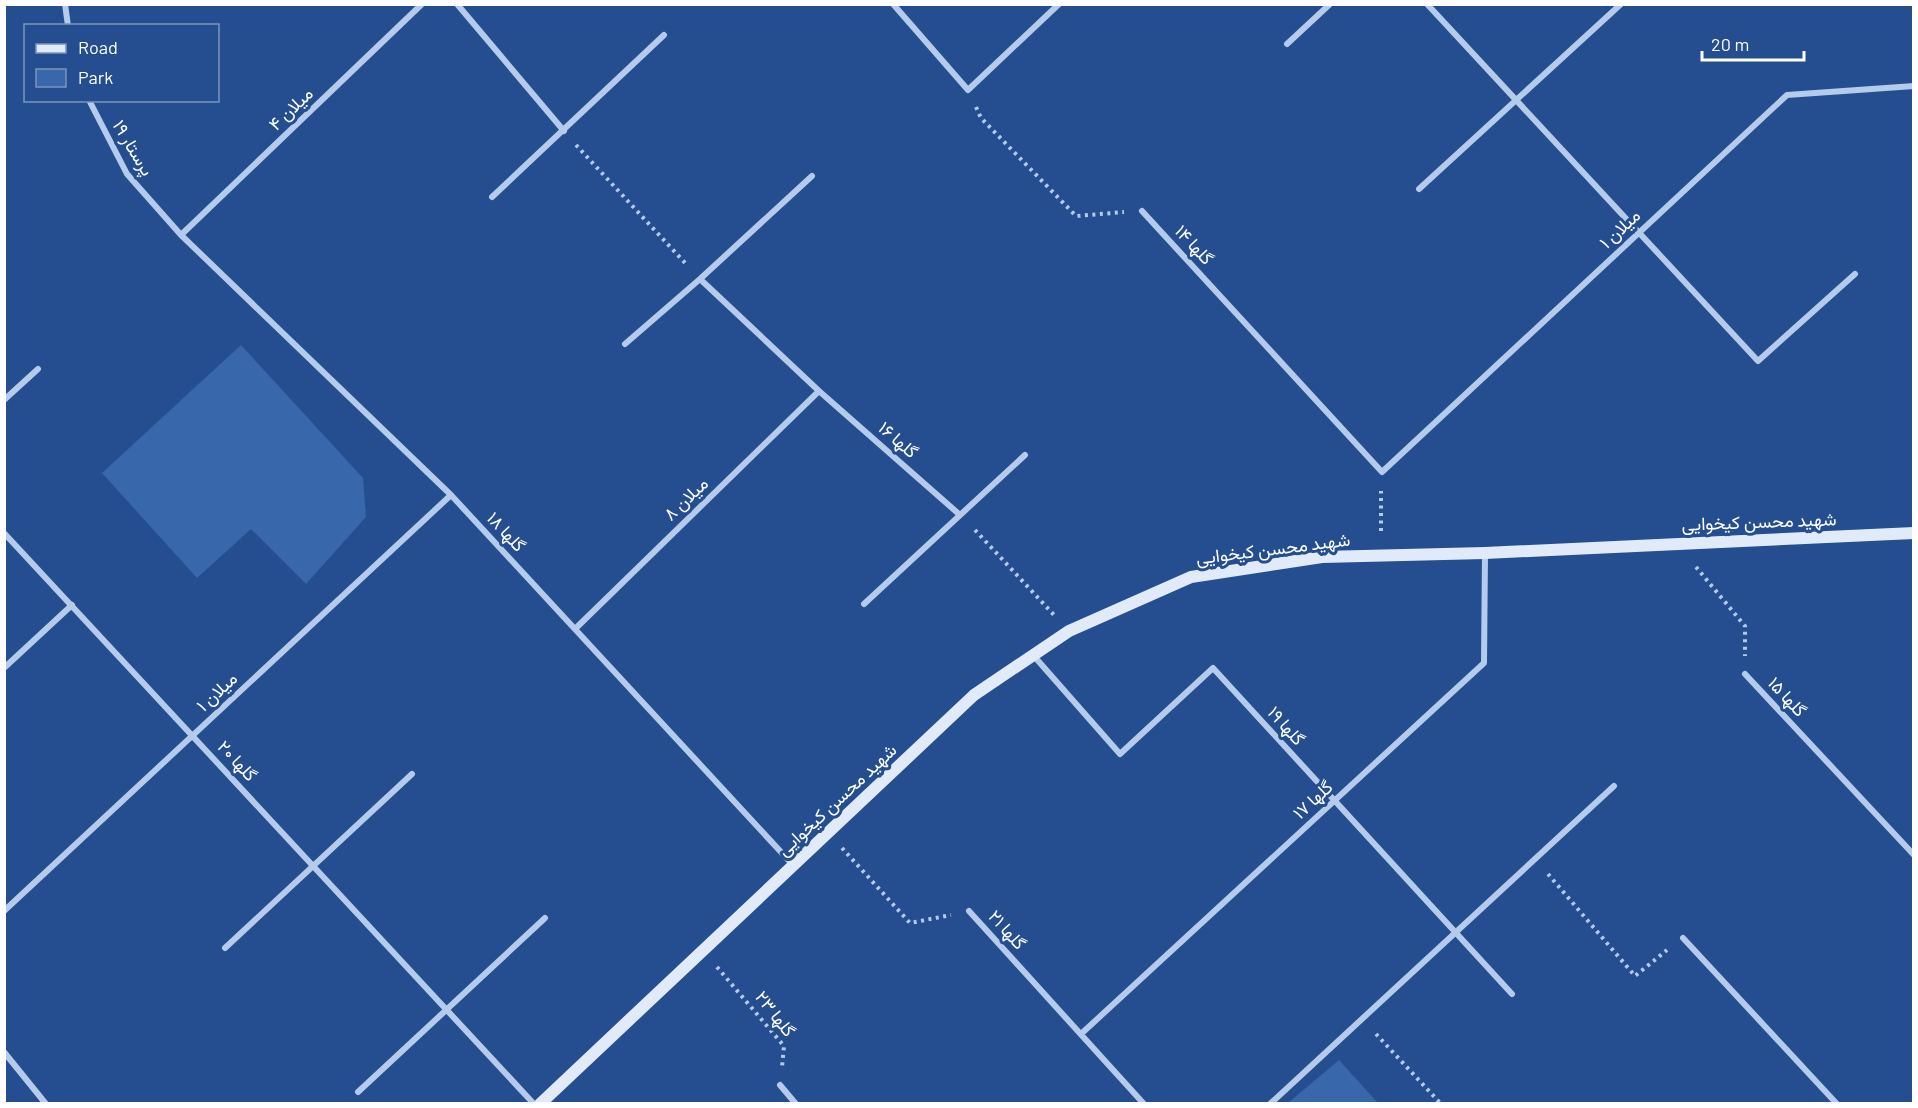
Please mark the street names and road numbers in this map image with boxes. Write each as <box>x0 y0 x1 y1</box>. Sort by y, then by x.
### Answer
street label: میلان ۴ <box>264 82 317 135</box>
street label: پرستار ۱۹ <box>107 116 159 180</box>
street label: میلان ۱ <box>1594 204 1644 253</box>
street label: گلها ۱۴ <box>1170 220 1219 270</box>
street label: گلها ۱۶ <box>874 416 923 463</box>
street label: میلان ۸ <box>658 472 712 525</box>
street label: گلها ۱۸ <box>482 507 531 557</box>
street label: شهید محسن کیخوایی <box>1681 507 1837 536</box>
street label: شهید محسن کیخوایی <box>1194 528 1351 569</box>
street label: میلان ۱ <box>191 667 241 716</box>
street label: گلها ۱۵ <box>1763 672 1812 722</box>
street label: گلها ۱۹ <box>1263 701 1310 750</box>
street label: گلها ۲۰ <box>213 735 262 786</box>
street label: شهید محسن کیخوایی <box>772 738 901 861</box>
street label: گلها ۱۷ <box>1288 775 1338 824</box>
street label: گلها ۲۱ <box>984 905 1031 954</box>
street label: گلها ۲۳ <box>750 986 801 1041</box>

